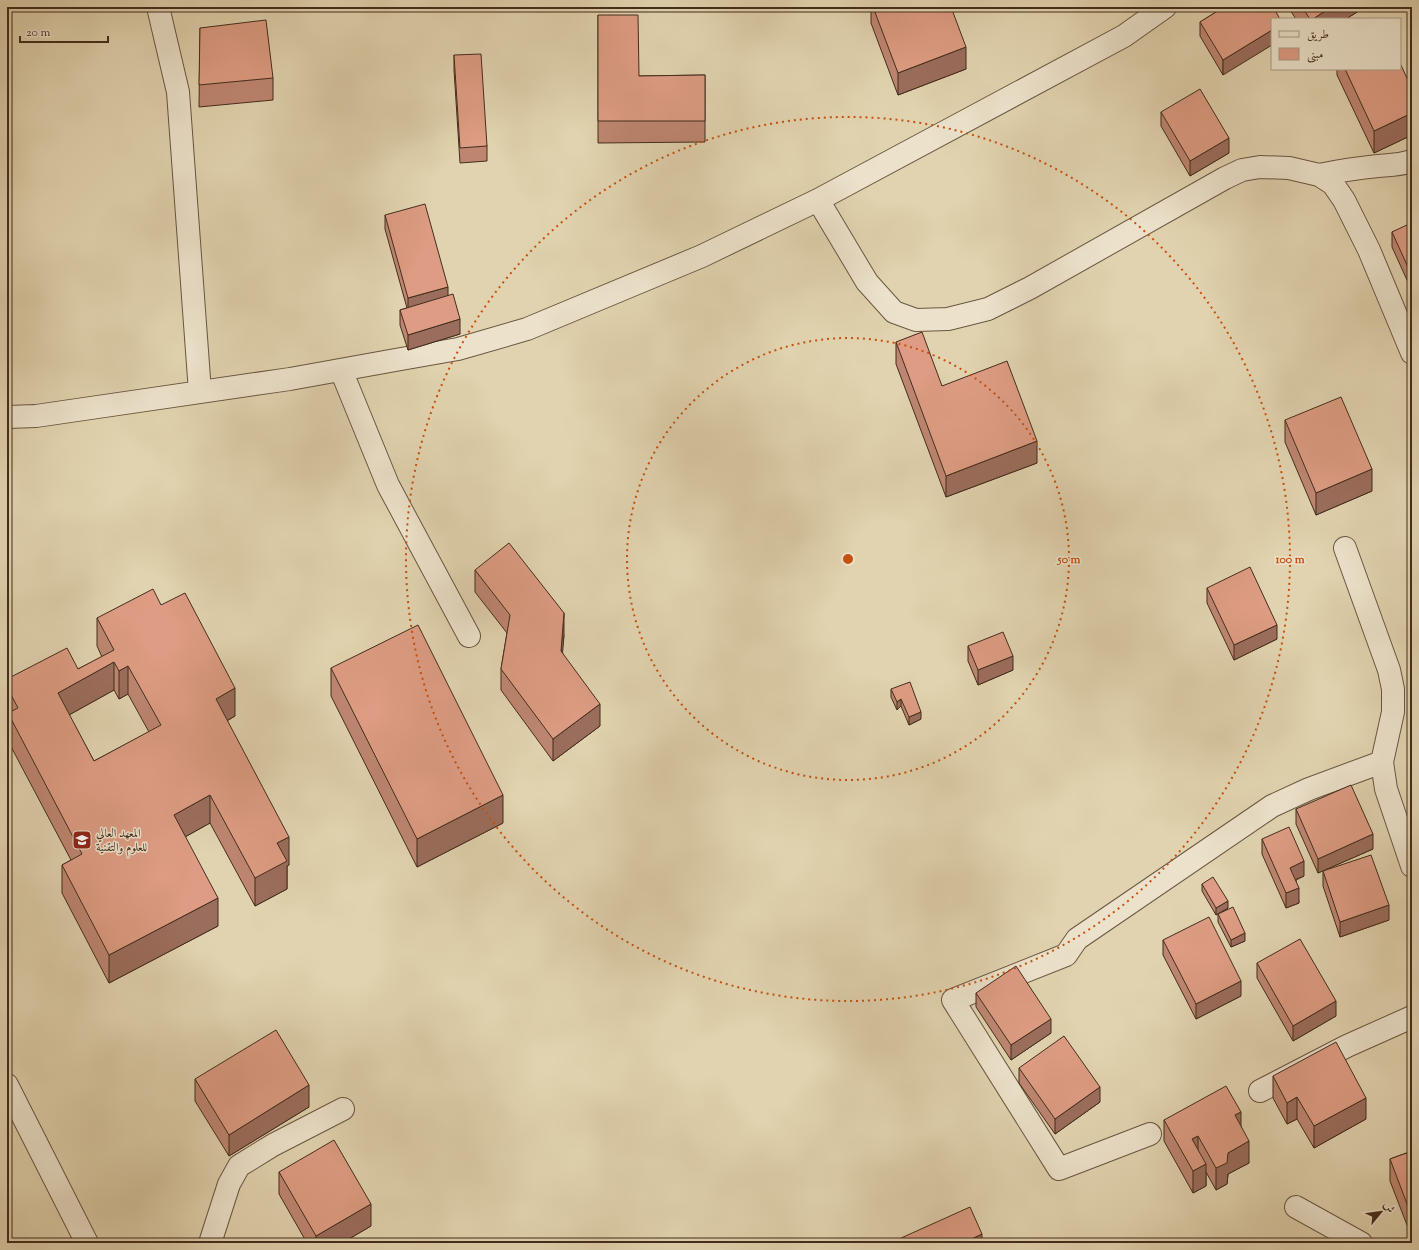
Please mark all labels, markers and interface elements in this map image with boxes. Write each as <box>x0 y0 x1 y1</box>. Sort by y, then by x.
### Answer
scale bar <box>20 18 108 44</box>
legend <box>1271 18 1401 70</box>
text: 20 m <box>26 24 51 42</box>
text: طريق <box>1307 26 1329 44</box>
text: مبنى <box>1307 46 1323 64</box>
text: 50 m <box>1057 551 1081 569</box>
text: 100 m <box>1274 551 1305 569</box>
centre of rings <box>841 552 855 566</box>
place label: المعهد العالي للعلوم والتقنية <box>96 825 147 858</box>
school or university icon: المعهد العالي للعلوم والتقنية <box>71 829 93 851</box>
north arrow <box>1361 1192 1401 1232</box>
text: ش <box>1379 1199 1399 1216</box>

